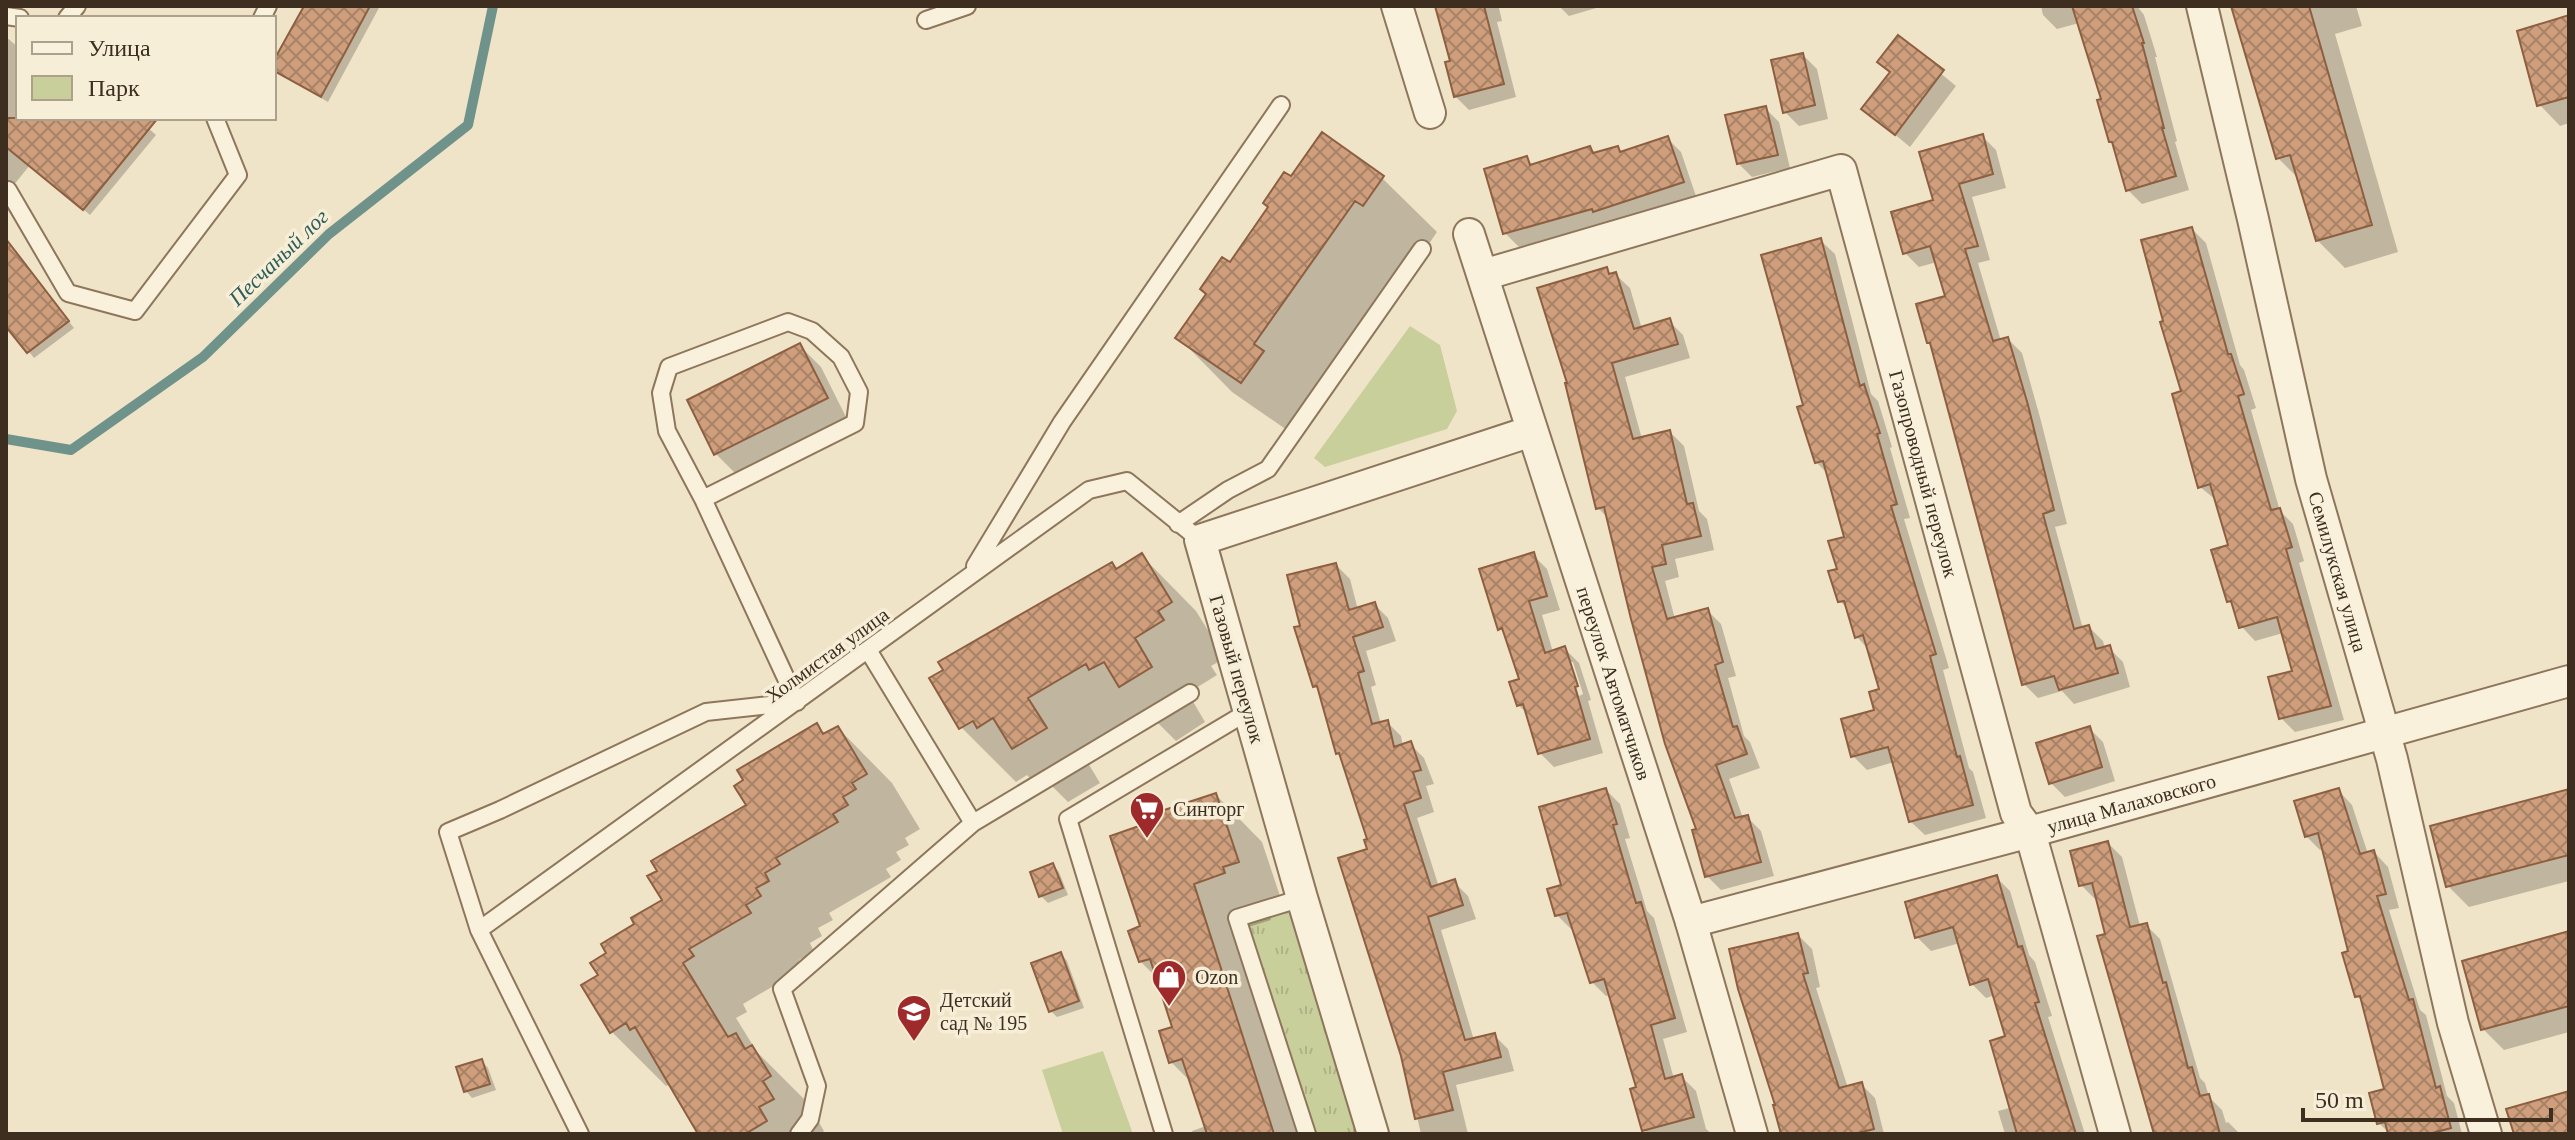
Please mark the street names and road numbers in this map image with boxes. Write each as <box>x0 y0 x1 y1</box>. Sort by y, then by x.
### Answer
street label: Газопроводный переулок <box>1885 368 1962 580</box>
street label: Семилукская улица <box>2304 489 2371 655</box>
street label: переулок Автоматчиков <box>1572 584 1655 783</box>
street label: Газовый переулок <box>1204 592 1269 746</box>
street label: Холмистая улица <box>761 603 893 708</box>
street label: улица Малаховского <box>2045 770 2218 839</box>

